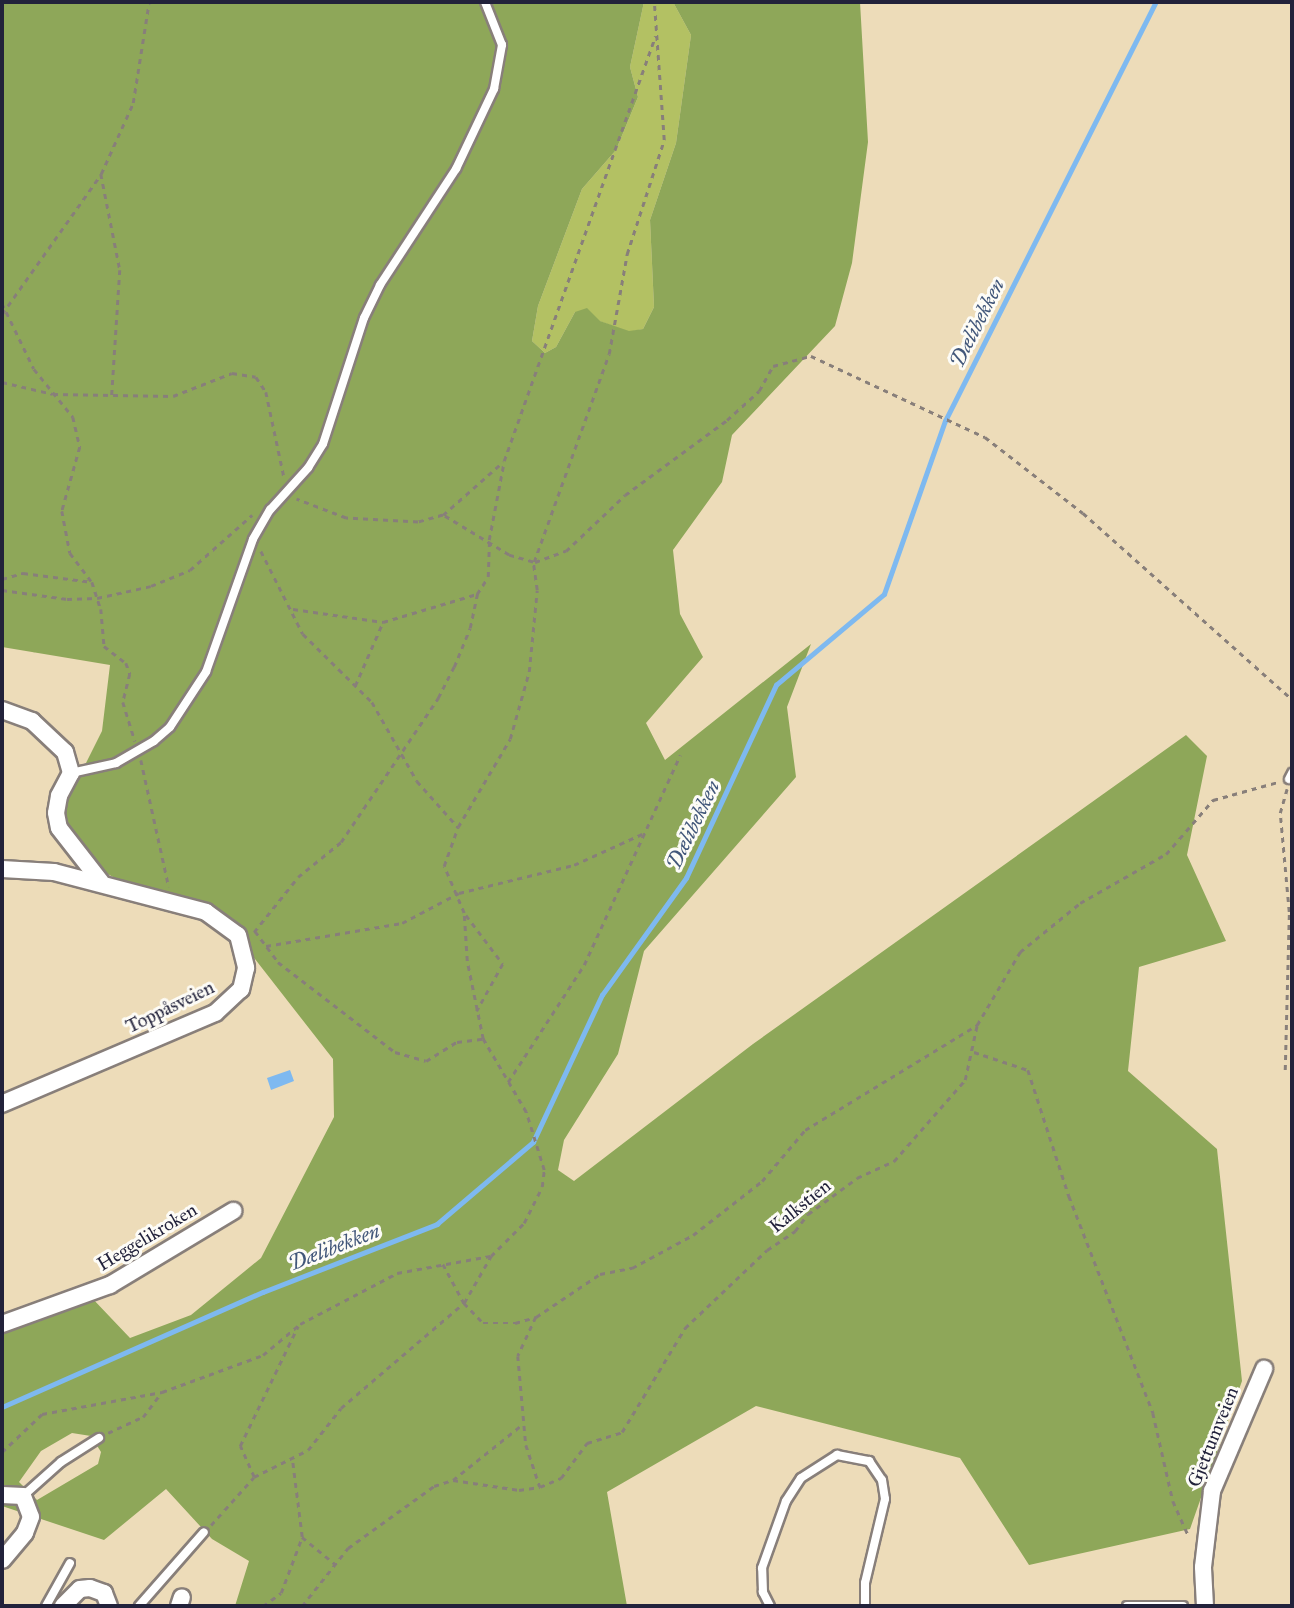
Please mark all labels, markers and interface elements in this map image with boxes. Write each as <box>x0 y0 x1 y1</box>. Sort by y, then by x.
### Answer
water label: Dælibekken <box>944 275 1010 371</box>
water label: Dælibekken <box>661 776 725 874</box>
street label: Toppåsveien <box>122 976 218 1038</box>
street label: Kalkstien <box>765 1174 835 1238</box>
street label: Heggelikroken <box>93 1198 201 1276</box>
water label: Dælibekken <box>285 1218 383 1276</box>
street label: Gjettumveien <box>1183 1384 1243 1490</box>

